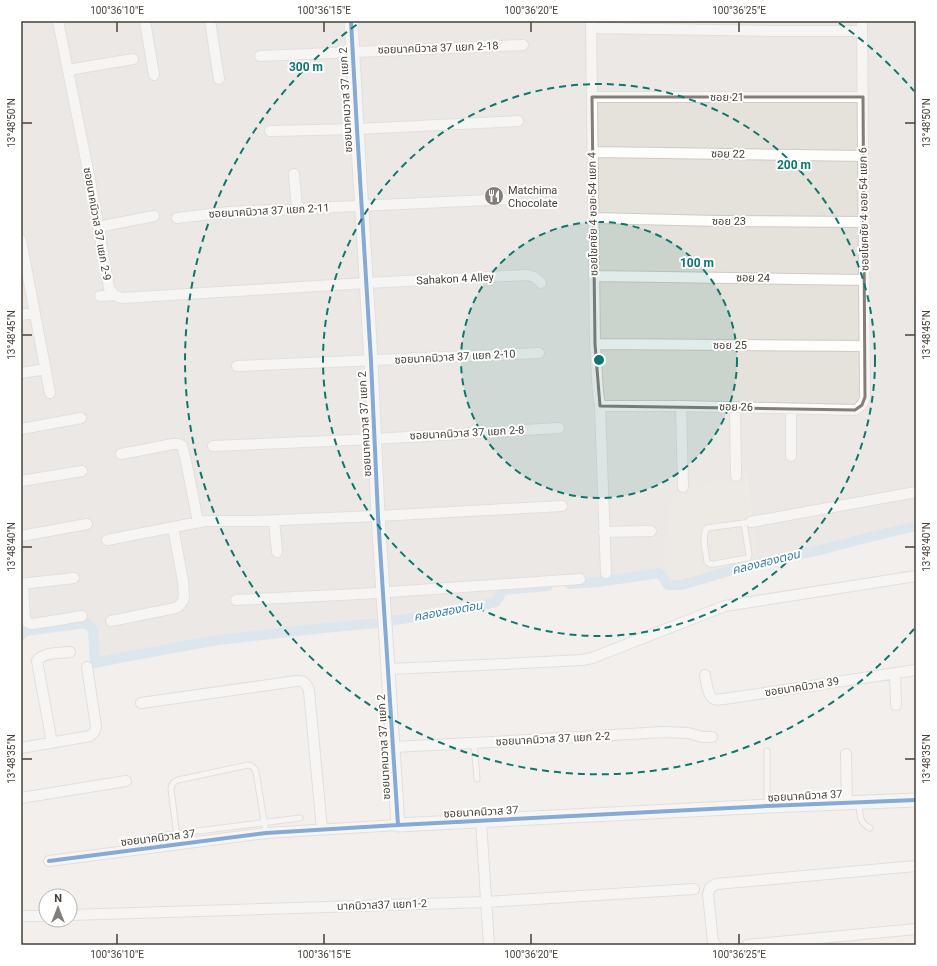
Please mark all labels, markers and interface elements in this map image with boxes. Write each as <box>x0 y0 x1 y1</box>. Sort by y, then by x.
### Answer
text: 100°36'10"E <box>90 5 144 16</box>
text: 100°36'15"E <box>297 5 351 16</box>
text: 100°36'20"E <box>504 5 558 16</box>
text: 100°36'25"E <box>712 5 766 16</box>
street label: ซอยนาคนิวาส 37 แยก 2-18 <box>377 39 499 57</box>
street label: ซอยนาคนวาส 37 แยก 2 <box>337 47 355 153</box>
text: 300 m <box>289 60 323 74</box>
street label: ซอย 21 <box>710 91 744 104</box>
text: 13°48'50"N <box>6 98 17 148</box>
text: 13°48'50"N <box>921 98 932 148</box>
street label: ซอย 22 <box>711 147 745 161</box>
street label: ซอยโชคชัย 4 ซอย 54 แยก 6 <box>856 147 872 271</box>
street label: ซอยโชคชัย 4 ซอย 54 แยก 4 <box>585 152 601 276</box>
text: 200 m <box>777 158 811 172</box>
street label: ซอยนาคนิวาส 37 แยก 2-9 <box>81 166 113 282</box>
place label: Matchima Chocolate <box>508 184 558 210</box>
restaurant icon: Matchima Chocolate <box>483 185 505 207</box>
street label: ซอยนาคนิวาส 37 แยก 2-11 <box>208 201 330 221</box>
street label: ซอย 23 <box>712 215 746 228</box>
text: 100 m <box>680 256 714 270</box>
street label: Sahakon 4 Alley <box>416 270 495 288</box>
street label: ซอย 24 <box>736 271 770 285</box>
text: 13°48'45"N <box>6 310 17 360</box>
text: 13°48'45"N <box>921 310 932 360</box>
street label: ซอย 25 <box>713 339 747 352</box>
street label: ซอยนาคนิวาส 37 แยก 2-10 <box>394 347 516 367</box>
centre of rings <box>592 353 606 367</box>
street label: ซอยนาคนวาส 37 แยก 2 <box>356 371 374 477</box>
street label: ซอย 26 <box>719 400 753 414</box>
street label: ซอยนาคนิวาส 37 แยก 2-8 <box>409 424 525 442</box>
text: 13°48'40"N <box>6 522 17 572</box>
text: 13°48'40"N <box>921 522 932 572</box>
water label: คลองสองตอน <box>731 547 802 577</box>
water label: คลองสองตอน <box>413 598 484 624</box>
street label: ซอยนาคนิวาส 39 <box>764 675 840 699</box>
street label: ซอยนาคนวาส 37 แยก 2 <box>375 694 393 800</box>
street label: ซอยนาคนิวาส 37 แยก 2-2 <box>495 730 611 748</box>
text: 13°48'35"N <box>6 734 17 784</box>
text: 13°48'35"N <box>921 734 932 784</box>
street label: ซอยนาคนิวาส 37 <box>767 788 843 804</box>
street label: ซอยนาคนิวาส 37 <box>443 804 519 820</box>
street label: ซอยนาคนิวาส 37 <box>120 827 196 849</box>
north arrow <box>38 888 78 928</box>
text: N <box>54 892 62 905</box>
street label: นาคนิวาส37 แยก1-2 <box>337 897 427 913</box>
text: 100°36'10"E <box>90 949 144 960</box>
text: 100°36'15"E <box>297 949 351 960</box>
text: 100°36'20"E <box>504 949 558 960</box>
text: 100°36'25"E <box>712 949 766 960</box>

